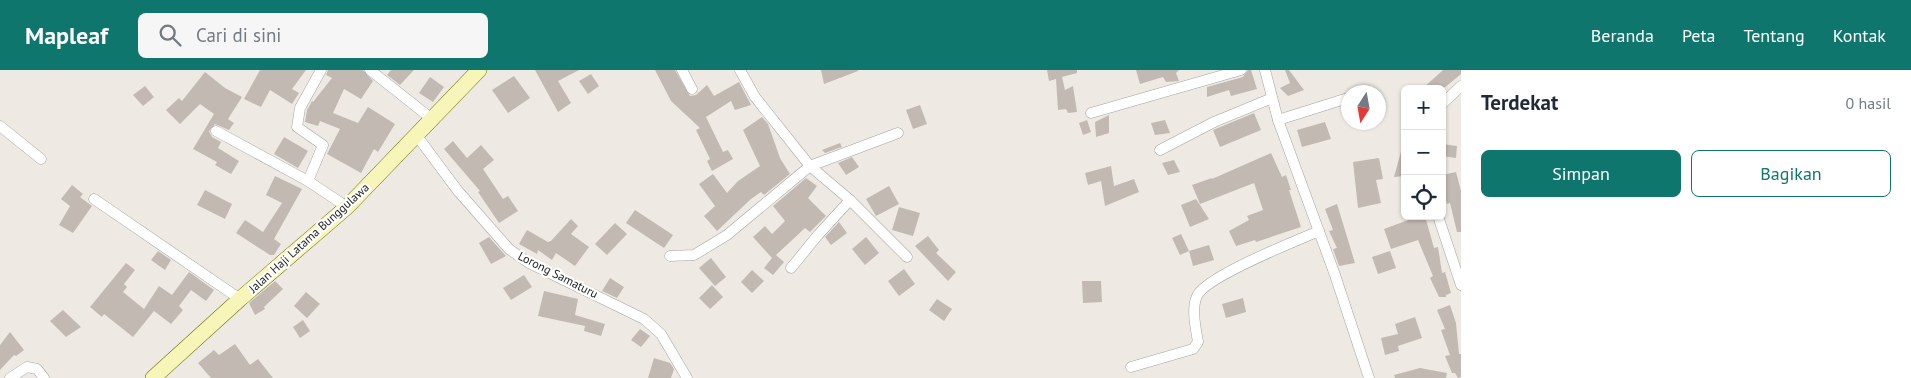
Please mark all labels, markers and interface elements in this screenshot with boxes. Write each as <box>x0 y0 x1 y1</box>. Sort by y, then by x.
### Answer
search box <box>138 13 488 58</box>
text: Mapleaf <box>25 20 108 51</box>
icon: search <box>156 21 184 49</box>
text: Cari di sini <box>196 23 281 47</box>
text: Beranda <box>1591 24 1654 47</box>
text: Peta <box>1682 24 1716 47</box>
text: Tentang <box>1744 24 1805 47</box>
text: Kontak <box>1833 24 1886 47</box>
north arrow <box>1341 85 1386 130</box>
map controls <box>1401 85 1446 220</box>
button: + <box>1401 85 1446 130</box>
text: Terdekat <box>1481 89 1558 116</box>
text: 0 hasil <box>1846 93 1891 113</box>
button: − <box>1401 130 1446 175</box>
button: Simpan <box>1481 150 1681 197</box>
button: Bagikan <box>1691 150 1891 197</box>
button: locate <box>1401 175 1446 220</box>
street label: Jalan Haji Latama Bunggulawa <box>245 180 372 296</box>
street label: Lorong Samaturu <box>516 248 601 301</box>

